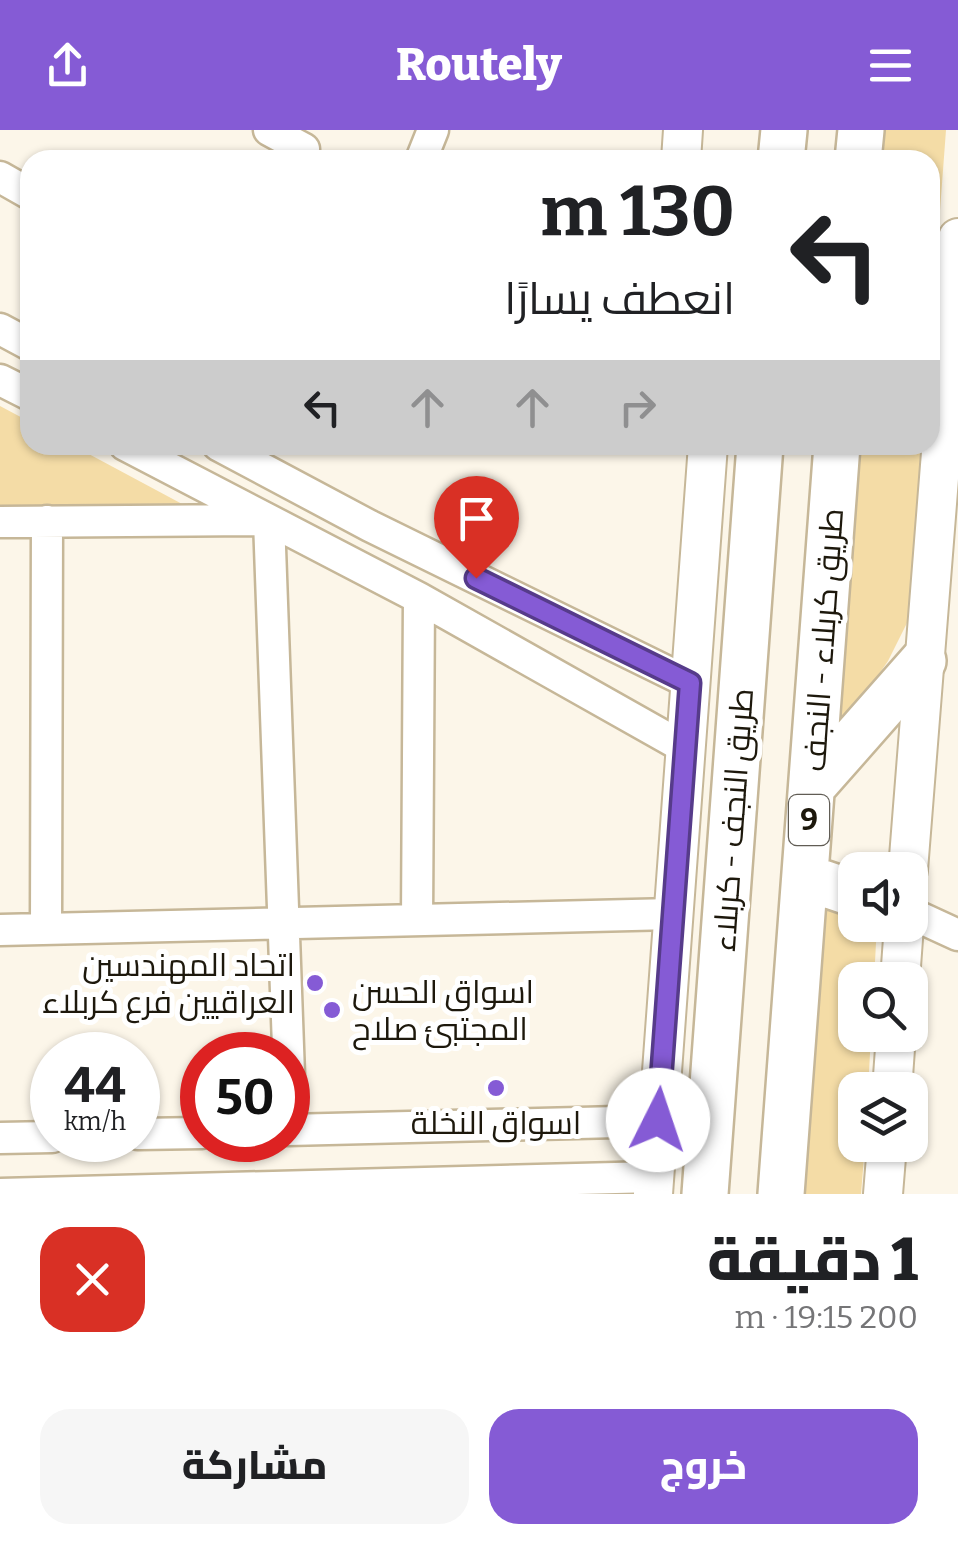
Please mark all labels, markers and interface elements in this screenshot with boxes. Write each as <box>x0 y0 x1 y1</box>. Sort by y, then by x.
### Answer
icon: share <box>40 38 95 93</box>
text: Routely <box>396 38 562 92</box>
icon: menu <box>863 38 918 93</box>
text: 130 m <box>541 170 735 254</box>
icon: left <box>770 190 900 320</box>
text: انعطف يسارًا <box>504 272 735 326</box>
icon: left <box>295 380 350 435</box>
icon: ahead <box>400 380 455 435</box>
icon: ahead <box>505 380 560 435</box>
icon: right <box>610 380 665 435</box>
pin <box>434 476 519 579</box>
icon: arrive <box>449 491 504 546</box>
street label: طريق كربلاء - النجف <box>795 507 852 773</box>
street label: طريق النجف - كربلاء <box>705 687 762 953</box>
road number: 9 <box>789 795 829 845</box>
map controls <box>838 852 928 1162</box>
button: sound <box>838 852 928 942</box>
place label: اتحاد المهندسين العراقيين فرع كربلاء <box>42 946 295 1024</box>
button: search <box>838 962 928 1052</box>
marker: اتحاد المهندسين العراقيين فرع كربلاء <box>304 972 326 994</box>
place label: اسواق الحسن المجتبئ صلاح <box>352 973 534 1051</box>
marker: اسواق الحسن المجتبئ صلاح <box>321 999 343 1021</box>
speed limit sign: 50 <box>180 1032 310 1162</box>
text: 44 <box>64 1055 126 1115</box>
position arrow <box>606 1068 710 1172</box>
button: layers <box>838 1072 928 1162</box>
marker: اسواق النخلة <box>485 1077 507 1099</box>
place label: اسواق النخلة <box>411 1104 581 1143</box>
text: km/h <box>64 1107 126 1137</box>
text: 1 دقيقة <box>707 1224 918 1296</box>
button: close <box>40 1227 145 1332</box>
text: 200 m · 19:15 <box>735 1298 918 1336</box>
button: مشاركة <box>40 1409 469 1524</box>
button: خروج <box>489 1409 918 1524</box>

